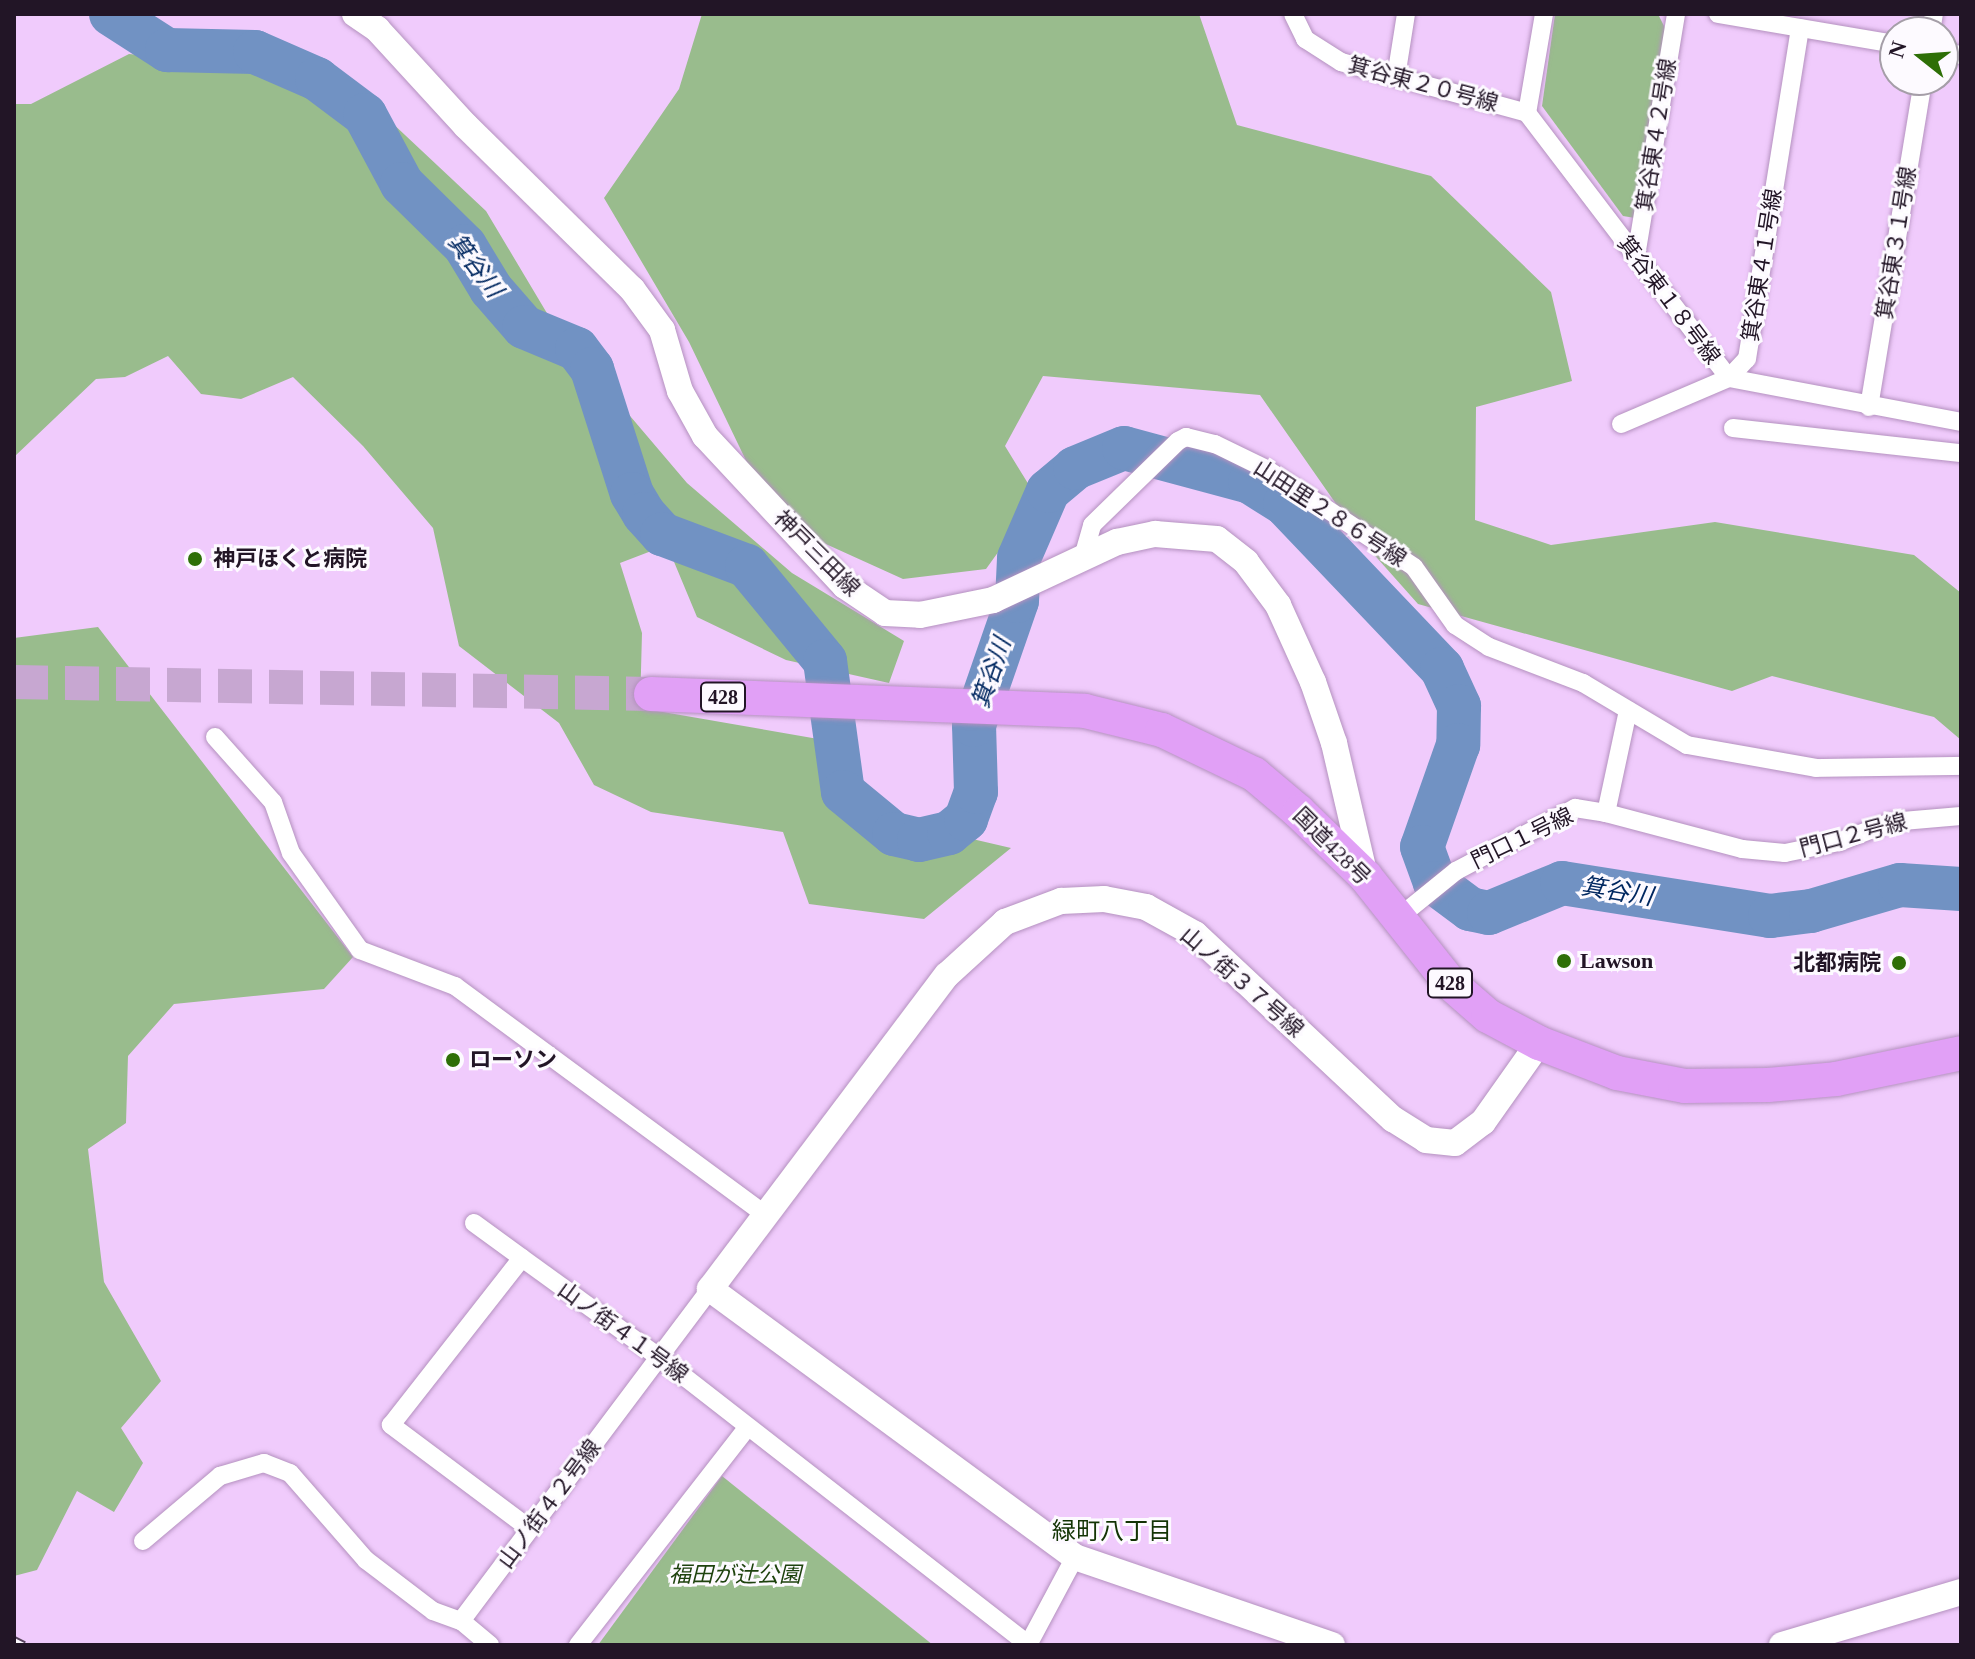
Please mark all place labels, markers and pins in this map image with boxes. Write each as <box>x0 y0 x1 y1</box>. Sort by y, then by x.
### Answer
place label: 神戸ほくと病院 <box>213 546 367 572</box>
marker: 神戸ほくと病院 <box>184 548 206 570</box>
place label: Lawson <box>1580 948 1653 974</box>
place label: 北都病院 <box>1793 950 1881 976</box>
marker: Lawson <box>1555 952 1573 970</box>
marker: 北都病院 <box>1888 952 1910 974</box>
place label: ローソン <box>469 1047 557 1073</box>
marker: ローソン <box>444 1051 462 1069</box>

